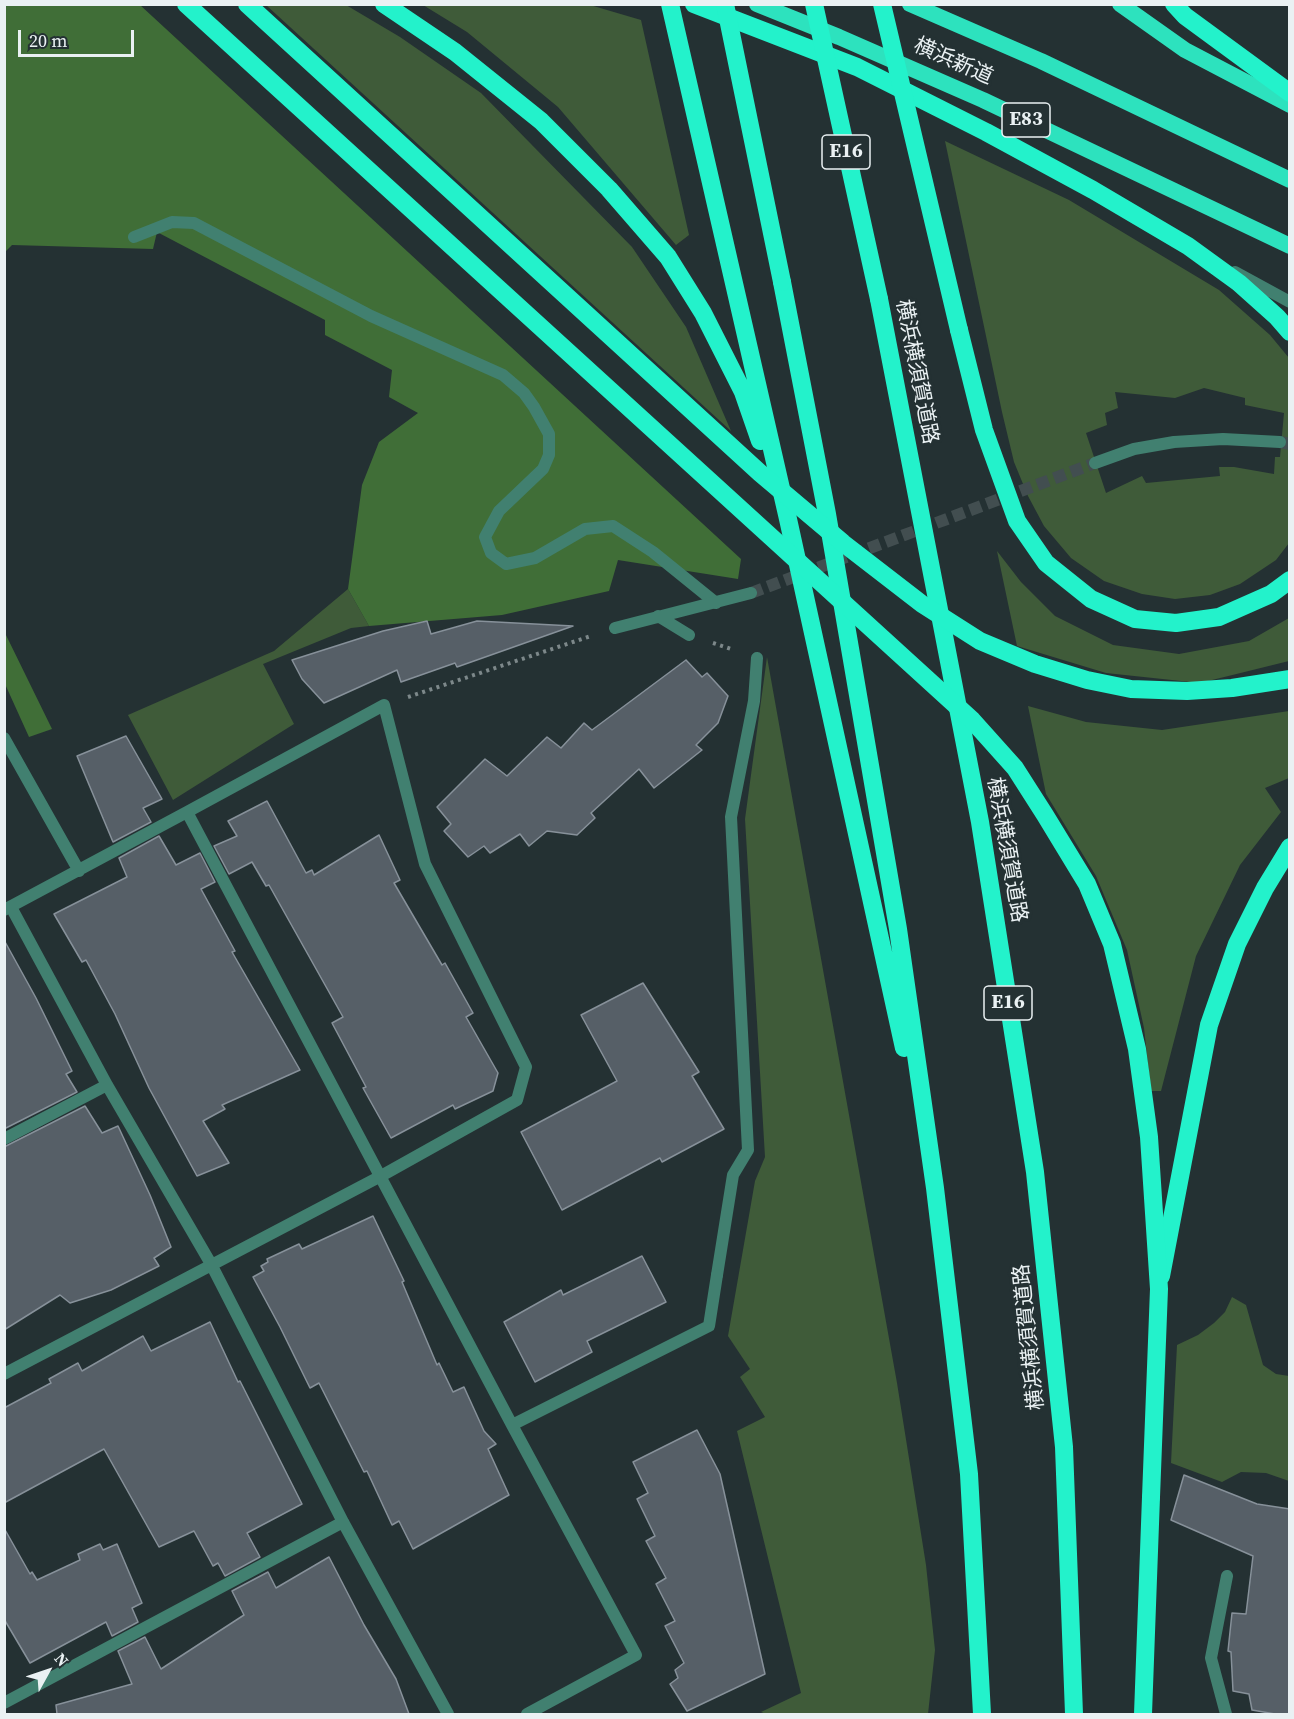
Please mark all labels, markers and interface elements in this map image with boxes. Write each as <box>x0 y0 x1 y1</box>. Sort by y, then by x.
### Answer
scale bar <box>21 18 136 56</box>
text: 20 m <box>29 28 67 53</box>
street label: 横浜新道 <box>910 33 996 91</box>
road number: E83 <box>1002 103 1050 137</box>
road number: E16 <box>822 135 870 169</box>
street label: 横浜横須賀道路 <box>890 297 942 447</box>
street label: 横浜横須賀道路 <box>981 775 1031 925</box>
road number: E16 <box>984 986 1032 1020</box>
street label: 横浜横須賀道路 <box>1010 1263 1050 1411</box>
north arrow <box>18 1641 78 1701</box>
text: N <box>50 1648 74 1671</box>

